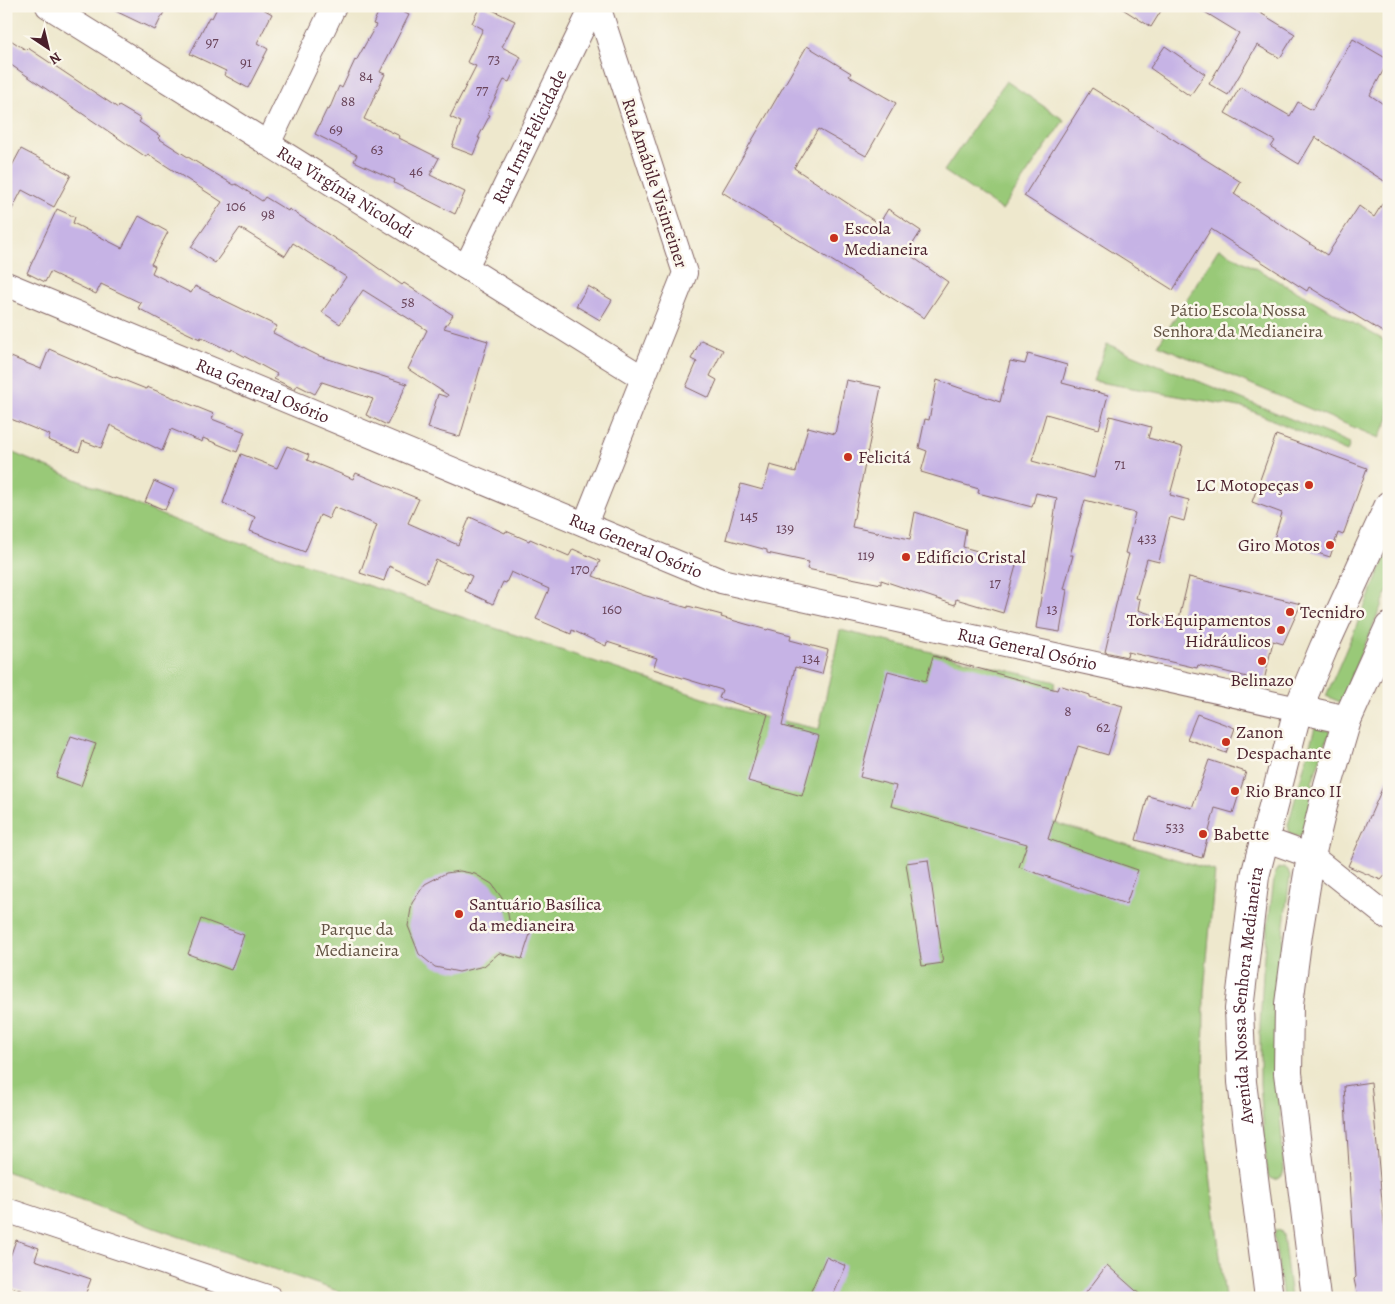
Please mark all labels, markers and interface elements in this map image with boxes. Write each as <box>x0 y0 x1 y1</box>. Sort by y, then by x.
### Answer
north arrow <box>22 22 72 72</box>
house number: 97 <box>205 32 219 52</box>
text: N <box>46 48 65 69</box>
house number: 73 <box>488 49 500 69</box>
house number: 91 <box>240 52 252 72</box>
street label: Rua Irmã Felicidade <box>487 65 572 208</box>
house number: 84 <box>359 66 373 86</box>
house number: 77 <box>476 80 489 100</box>
house number: 88 <box>341 91 355 111</box>
street label: Rua Amábile Visinteiner <box>616 95 694 271</box>
house number: 69 <box>329 119 343 139</box>
house number: 63 <box>370 139 384 159</box>
street label: Rua Virgínia Nicolodi <box>272 140 419 244</box>
house number: 46 <box>409 161 423 181</box>
house number: 106 <box>226 196 246 216</box>
house number: 98 <box>261 204 275 224</box>
place label: Escola Medianeira <box>844 216 929 261</box>
marker: Escola Medianeira <box>828 232 840 244</box>
house number: 58 <box>401 292 415 312</box>
park label: Pátio Escola Nossa Senhora da Medianeira <box>1153 298 1324 343</box>
street label: Rua General Osório <box>192 352 333 429</box>
place label: Felicitá <box>858 445 912 469</box>
marker: Felicitá <box>842 451 854 463</box>
house number: 71 <box>1114 454 1126 474</box>
place label: LC Motopeças <box>1196 473 1299 497</box>
marker: LC Motopeças <box>1303 479 1315 491</box>
house number: 145 <box>740 506 758 526</box>
street label: Rua General Osório <box>565 507 706 584</box>
house number: 139 <box>776 518 794 538</box>
house number: 433 <box>1137 528 1157 548</box>
place label: Giro Motos <box>1238 533 1320 557</box>
marker: Giro Motos <box>1324 539 1336 551</box>
house number: 119 <box>857 545 875 565</box>
place label: Edifício Cristal <box>916 545 1027 569</box>
marker: Edifício Cristal <box>900 551 912 563</box>
house number: 170 <box>570 559 590 579</box>
house number: 17 <box>989 573 1001 593</box>
house number: 160 <box>602 599 622 619</box>
house number: 13 <box>1046 599 1058 619</box>
place label: Tecnidro <box>1300 600 1365 624</box>
marker: Tecnidro <box>1284 606 1296 618</box>
place label: Tork Equipamentos Hidráulicos <box>1127 608 1271 653</box>
street label: Rua General Osório <box>955 622 1100 676</box>
marker: Tork Equipamentos Hidráulicos <box>1275 624 1287 636</box>
house number: 134 <box>802 648 820 668</box>
marker: Belinazo <box>1256 655 1268 667</box>
place label: Belinazo <box>1230 668 1294 692</box>
house number: 8 <box>1064 701 1072 721</box>
house number: 62 <box>1096 717 1110 737</box>
place label: Zanon Despachante <box>1236 720 1331 765</box>
marker: Zanon Despachante <box>1220 736 1232 748</box>
place label: Rio Branco II <box>1245 779 1342 803</box>
marker: Rio Branco II <box>1229 785 1241 797</box>
house number: 533 <box>1166 817 1184 837</box>
place label: Babette <box>1213 822 1269 846</box>
marker: Babette <box>1197 828 1209 840</box>
street label: Avenida Nossa Senhora Medianeira <box>1227 863 1269 1126</box>
place label: Santuário Basílica da medianeira <box>469 892 602 937</box>
marker: Santuário Basílica da medianeira <box>453 908 465 920</box>
park label: Parque da Medianeira <box>315 917 400 962</box>

